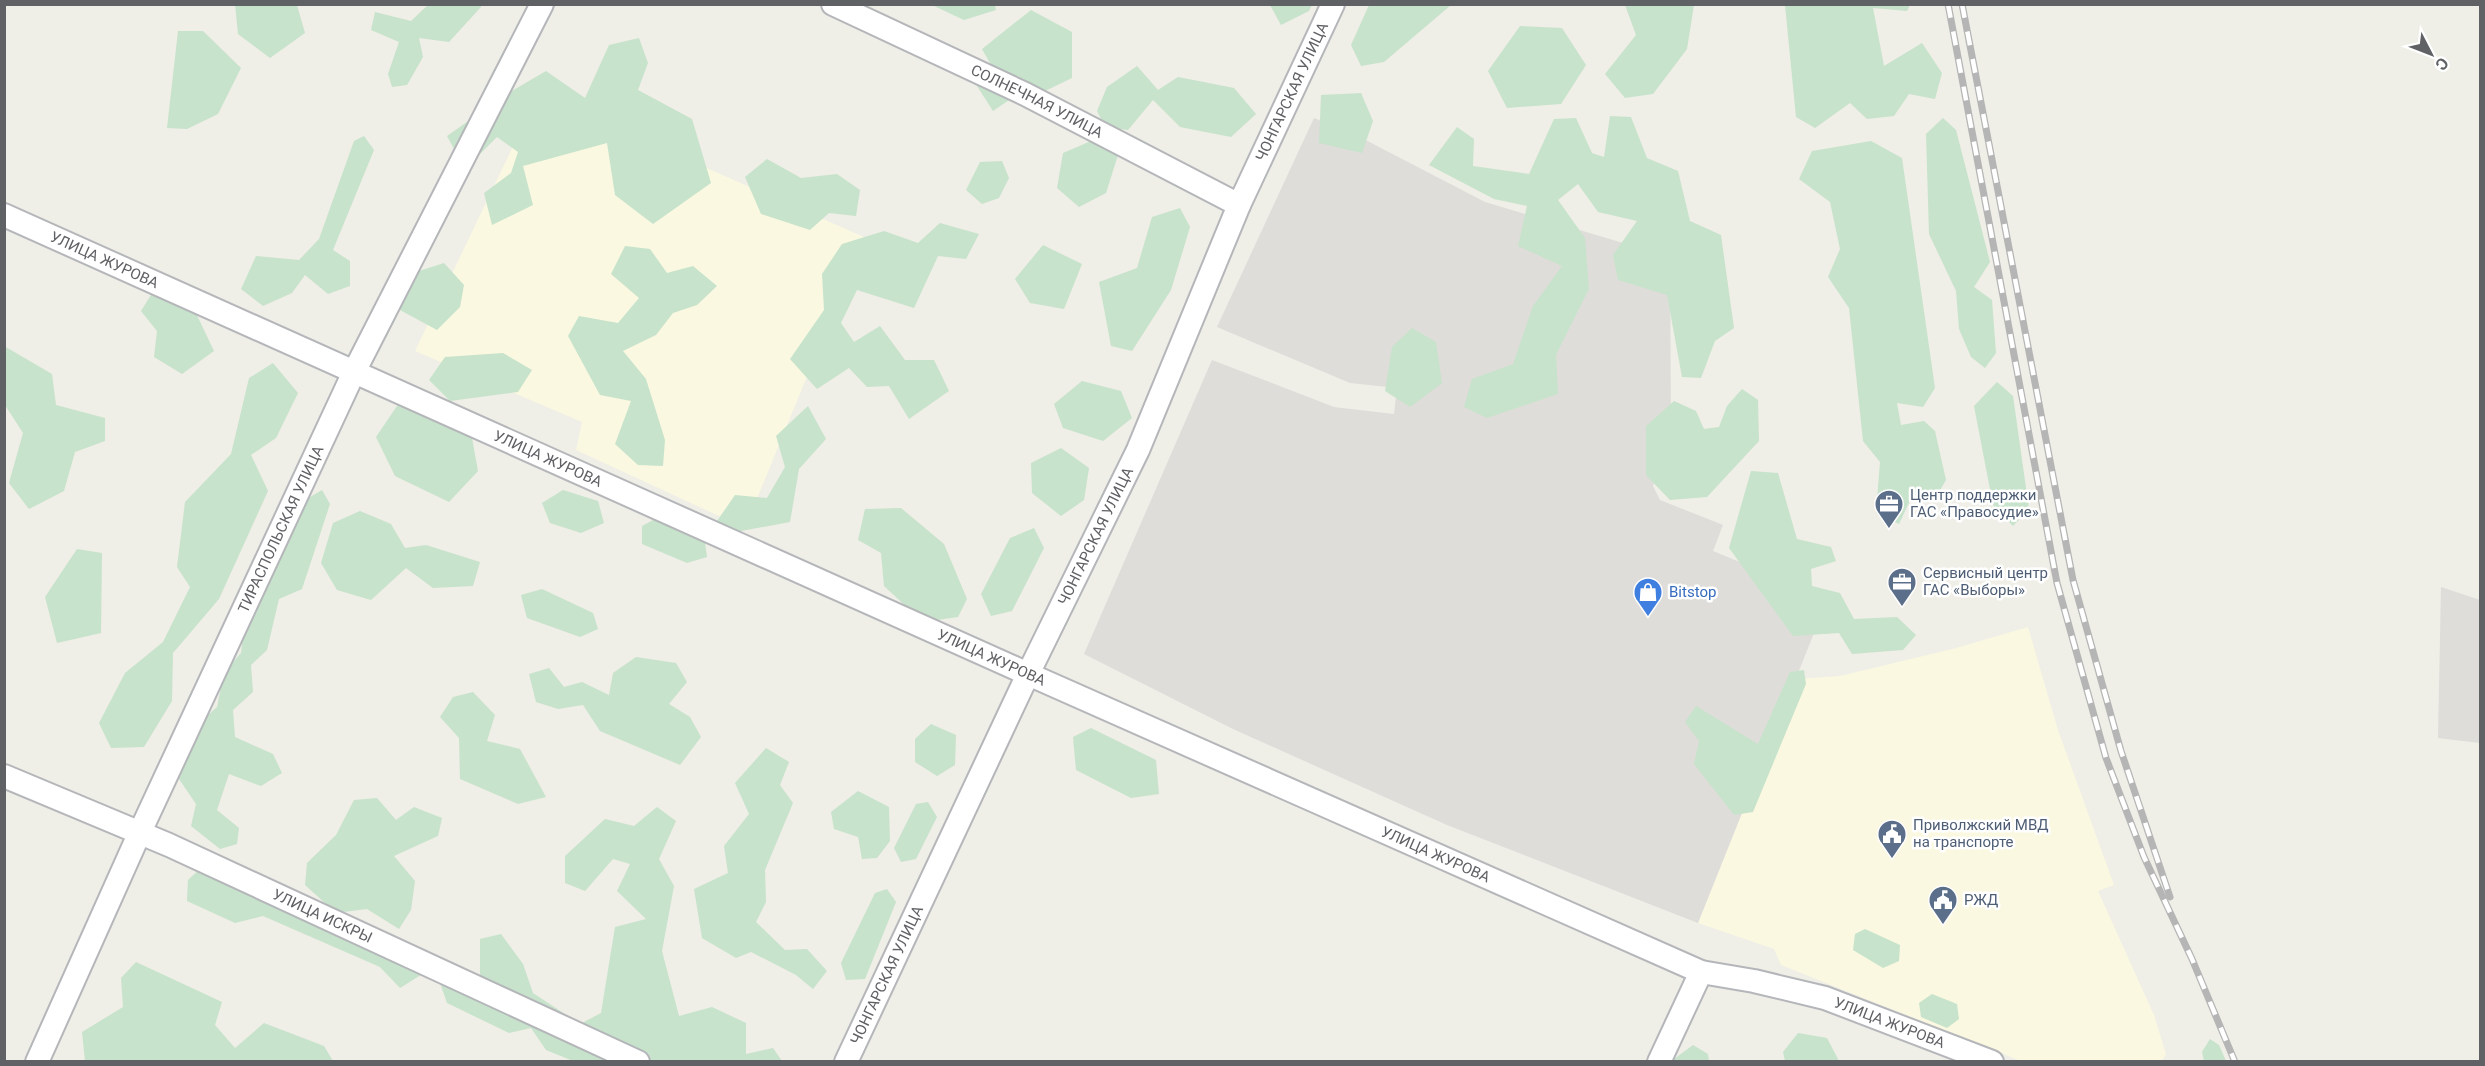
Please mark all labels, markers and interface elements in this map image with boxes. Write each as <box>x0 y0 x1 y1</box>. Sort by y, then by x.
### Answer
street label: ЧОНГАРСКАЯ УЛИЦА <box>1252 19 1332 164</box>
north arrow <box>2401 24 2461 84</box>
text: С <box>2431 53 2452 74</box>
street label: СОЛНЕЧНАЯ УЛИЦА <box>968 61 1106 142</box>
street label: УЛИЦА ЖУРОВА <box>47 228 162 292</box>
street label: УЛИЦА ЖУРОВА <box>491 427 605 491</box>
street label: ТИРАСПОЛЬСКАЯ УЛИЦА <box>234 443 328 616</box>
street label: ЧОНГАРСКАЯ УЛИЦА <box>1054 464 1137 608</box>
place label: Центр поддержки ГАС «Правосудие» <box>1910 486 2039 521</box>
office icon: Центр поддержки ГАС «Правосудие» <box>1873 488 1905 530</box>
place label: Сервисный центр ГАС «Выборы» <box>1923 564 2048 599</box>
office icon: Сервисный центр ГАС «Выборы» <box>1886 566 1918 608</box>
shop icon: Bitstop <box>1632 576 1664 618</box>
place label: Bitstop <box>1669 583 1716 601</box>
street label: УЛИЦА ЖУРОВА <box>934 625 1049 690</box>
place label: Приволжский МВД на транспорте <box>1913 816 2049 851</box>
public building icon: Приволжский МВД на транспорте <box>1876 818 1908 860</box>
street label: УЛИЦА ЖУРОВА <box>1379 823 1493 887</box>
public building icon: РЖД <box>1927 884 1959 926</box>
street label: УЛИЦА ИСКРЫ <box>270 885 375 947</box>
place label: РЖД <box>1964 891 1998 909</box>
street label: ЧОНГАРСКАЯ УЛИЦА <box>846 903 927 1047</box>
street label: УЛИЦА ЖУРОВА <box>1832 993 1948 1052</box>

